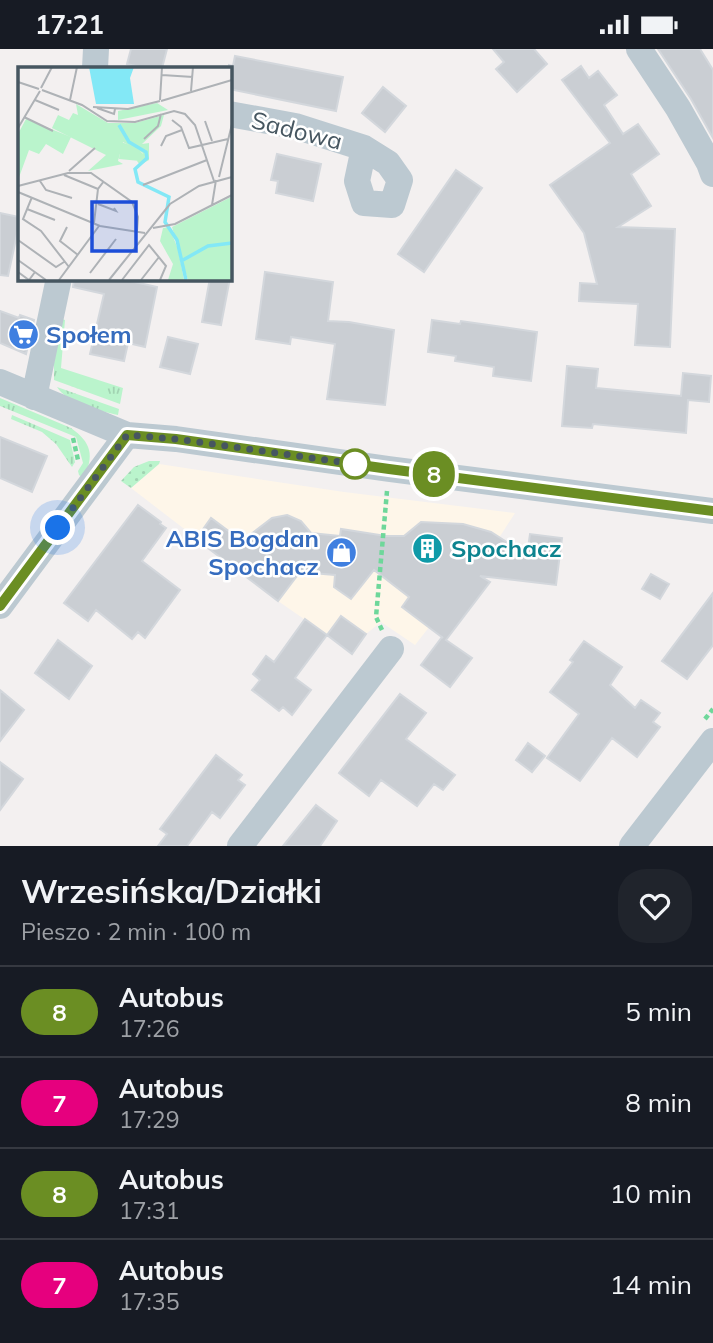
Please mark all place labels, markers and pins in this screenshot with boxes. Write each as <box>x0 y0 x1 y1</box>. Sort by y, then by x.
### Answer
supermarket icon: Społem <box>6 317 40 351</box>
place label: Społem <box>46 319 132 349</box>
unlabelled marker <box>340 449 370 479</box>
place label: ABIS Bogdan Spochacz <box>166 523 319 581</box>
building icon: Spochacz <box>411 531 445 565</box>
place label: Spochacz <box>451 533 562 563</box>
shop icon: ABIS Bogdan Spochacz <box>325 535 359 569</box>

